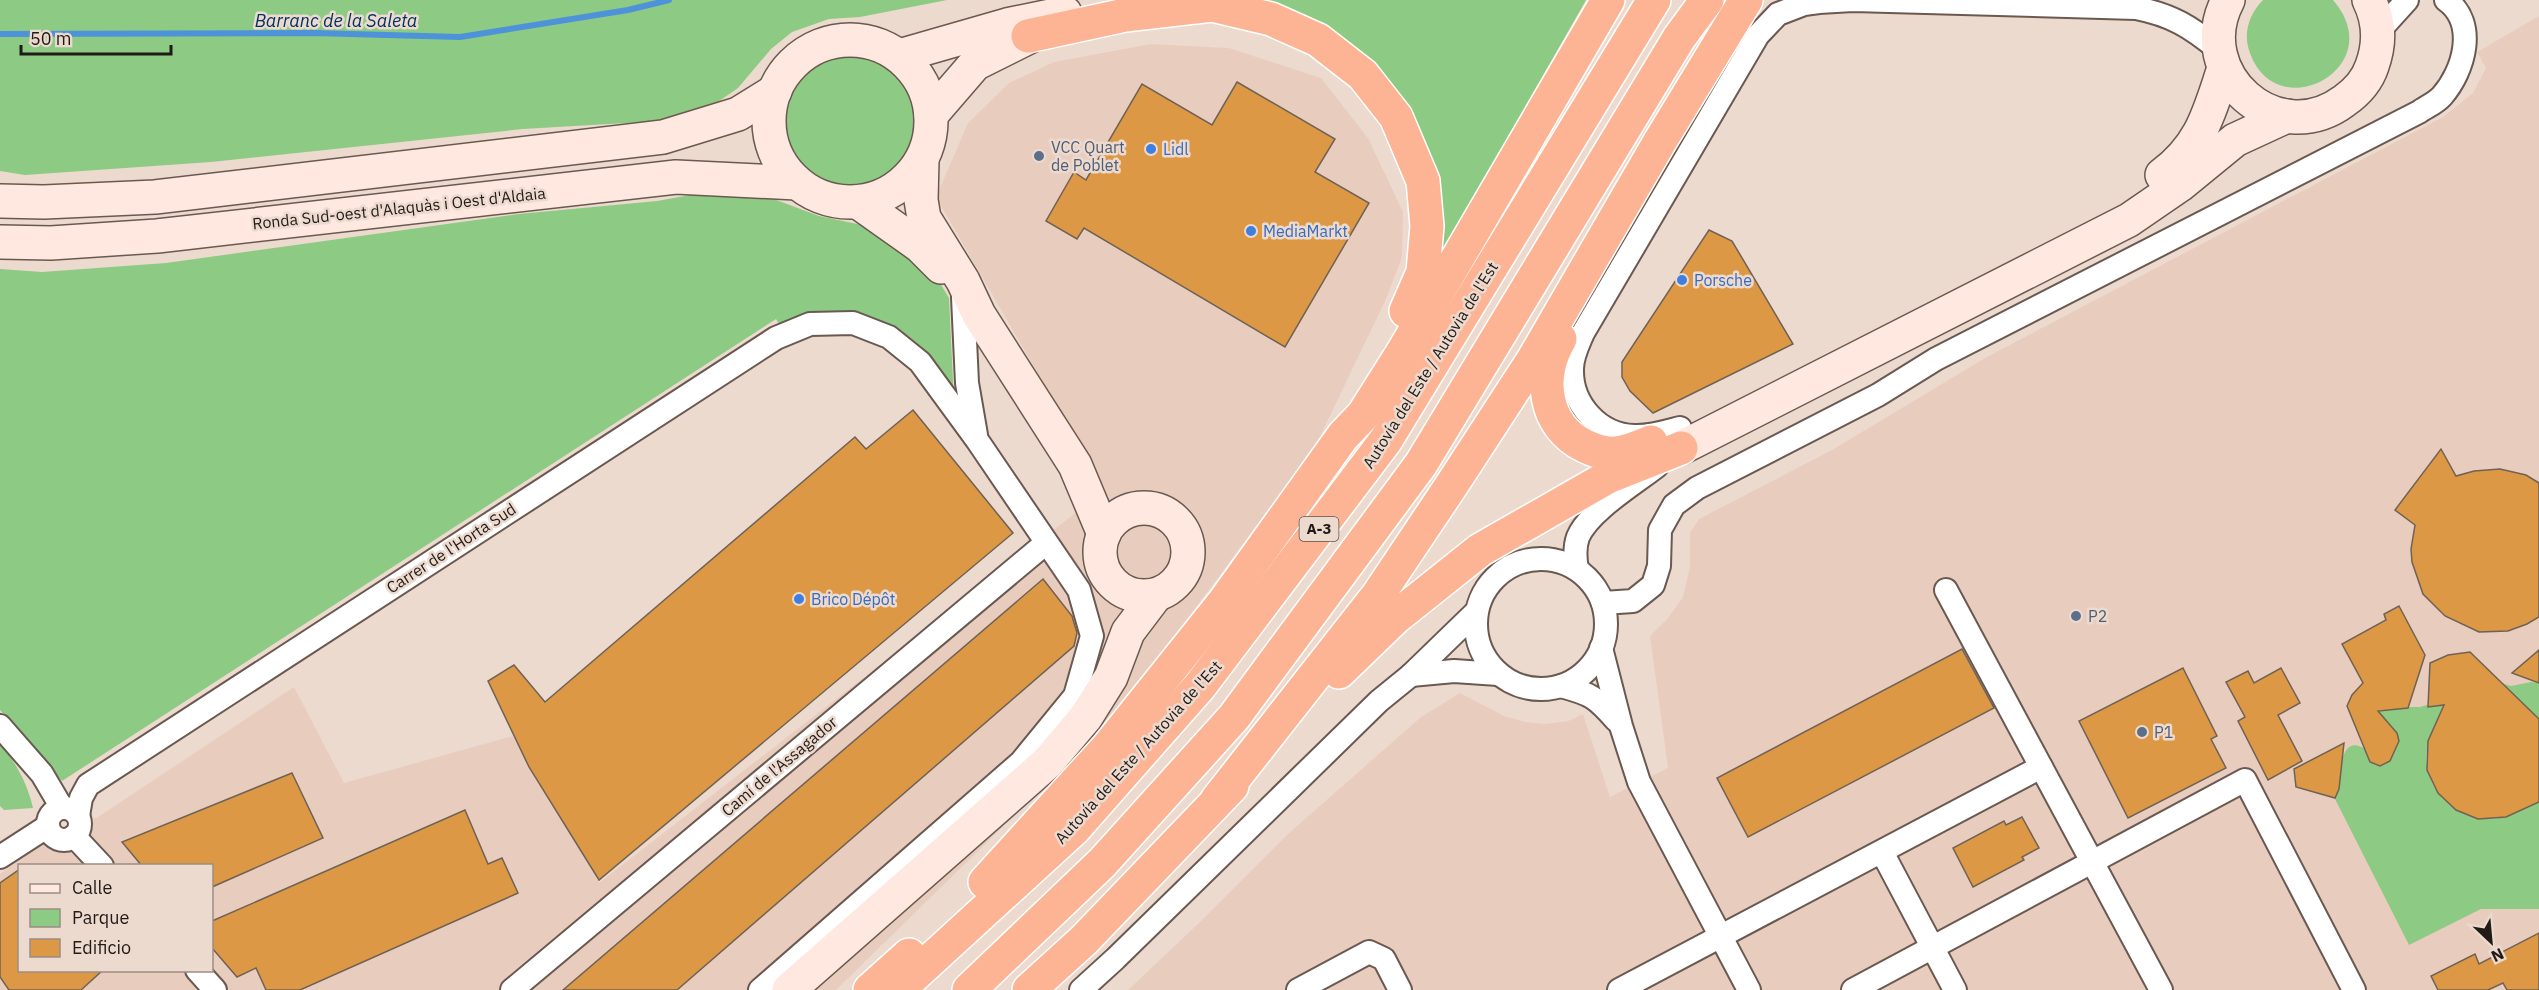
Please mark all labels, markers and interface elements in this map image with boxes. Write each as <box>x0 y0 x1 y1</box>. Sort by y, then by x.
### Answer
water label: Barranc de la Saleta <box>255 9 417 32</box>
scale bar <box>21 18 171 56</box>
text: 50 m <box>30 27 72 50</box>
place label: VCC Quart de Poblet <box>1051 137 1125 175</box>
place label: Lidl <box>1163 139 1189 159</box>
marker: Lidl <box>1144 142 1158 156</box>
marker: VCC Quart de Poblet <box>1032 149 1046 163</box>
street label: Ronda Sud-oest d'Alaquàs i Oest d'Aldaia <box>251 183 547 233</box>
place label: MediaMarkt <box>1263 221 1348 241</box>
marker: MediaMarkt <box>1244 224 1258 238</box>
street label: Autovía del Este / Autovia de l'Est <box>1358 258 1502 472</box>
place label: Porsche <box>1694 270 1752 290</box>
marker: Porsche <box>1675 273 1689 287</box>
street label: Carrer de l'Horta Sud <box>382 499 520 597</box>
road number: A-3 <box>1300 517 1338 541</box>
place label: Brico Dépôt <box>811 589 895 609</box>
marker: Brico Dépôt <box>792 592 806 606</box>
place label: P2 <box>2088 606 2107 626</box>
marker: P2 <box>2069 609 2083 623</box>
street label: Autovía del Este / Autovia de l'Est <box>1050 656 1226 848</box>
street label: Camí de l'Assagador <box>717 712 841 820</box>
place label: P1 <box>2154 722 2173 742</box>
marker: P1 <box>2135 725 2149 739</box>
legend <box>18 864 213 972</box>
text: Calle <box>72 876 112 899</box>
text: Parque <box>72 906 130 929</box>
north arrow <box>2461 912 2521 972</box>
text: Edificio <box>72 936 131 959</box>
text: N <box>2488 944 2507 967</box>

